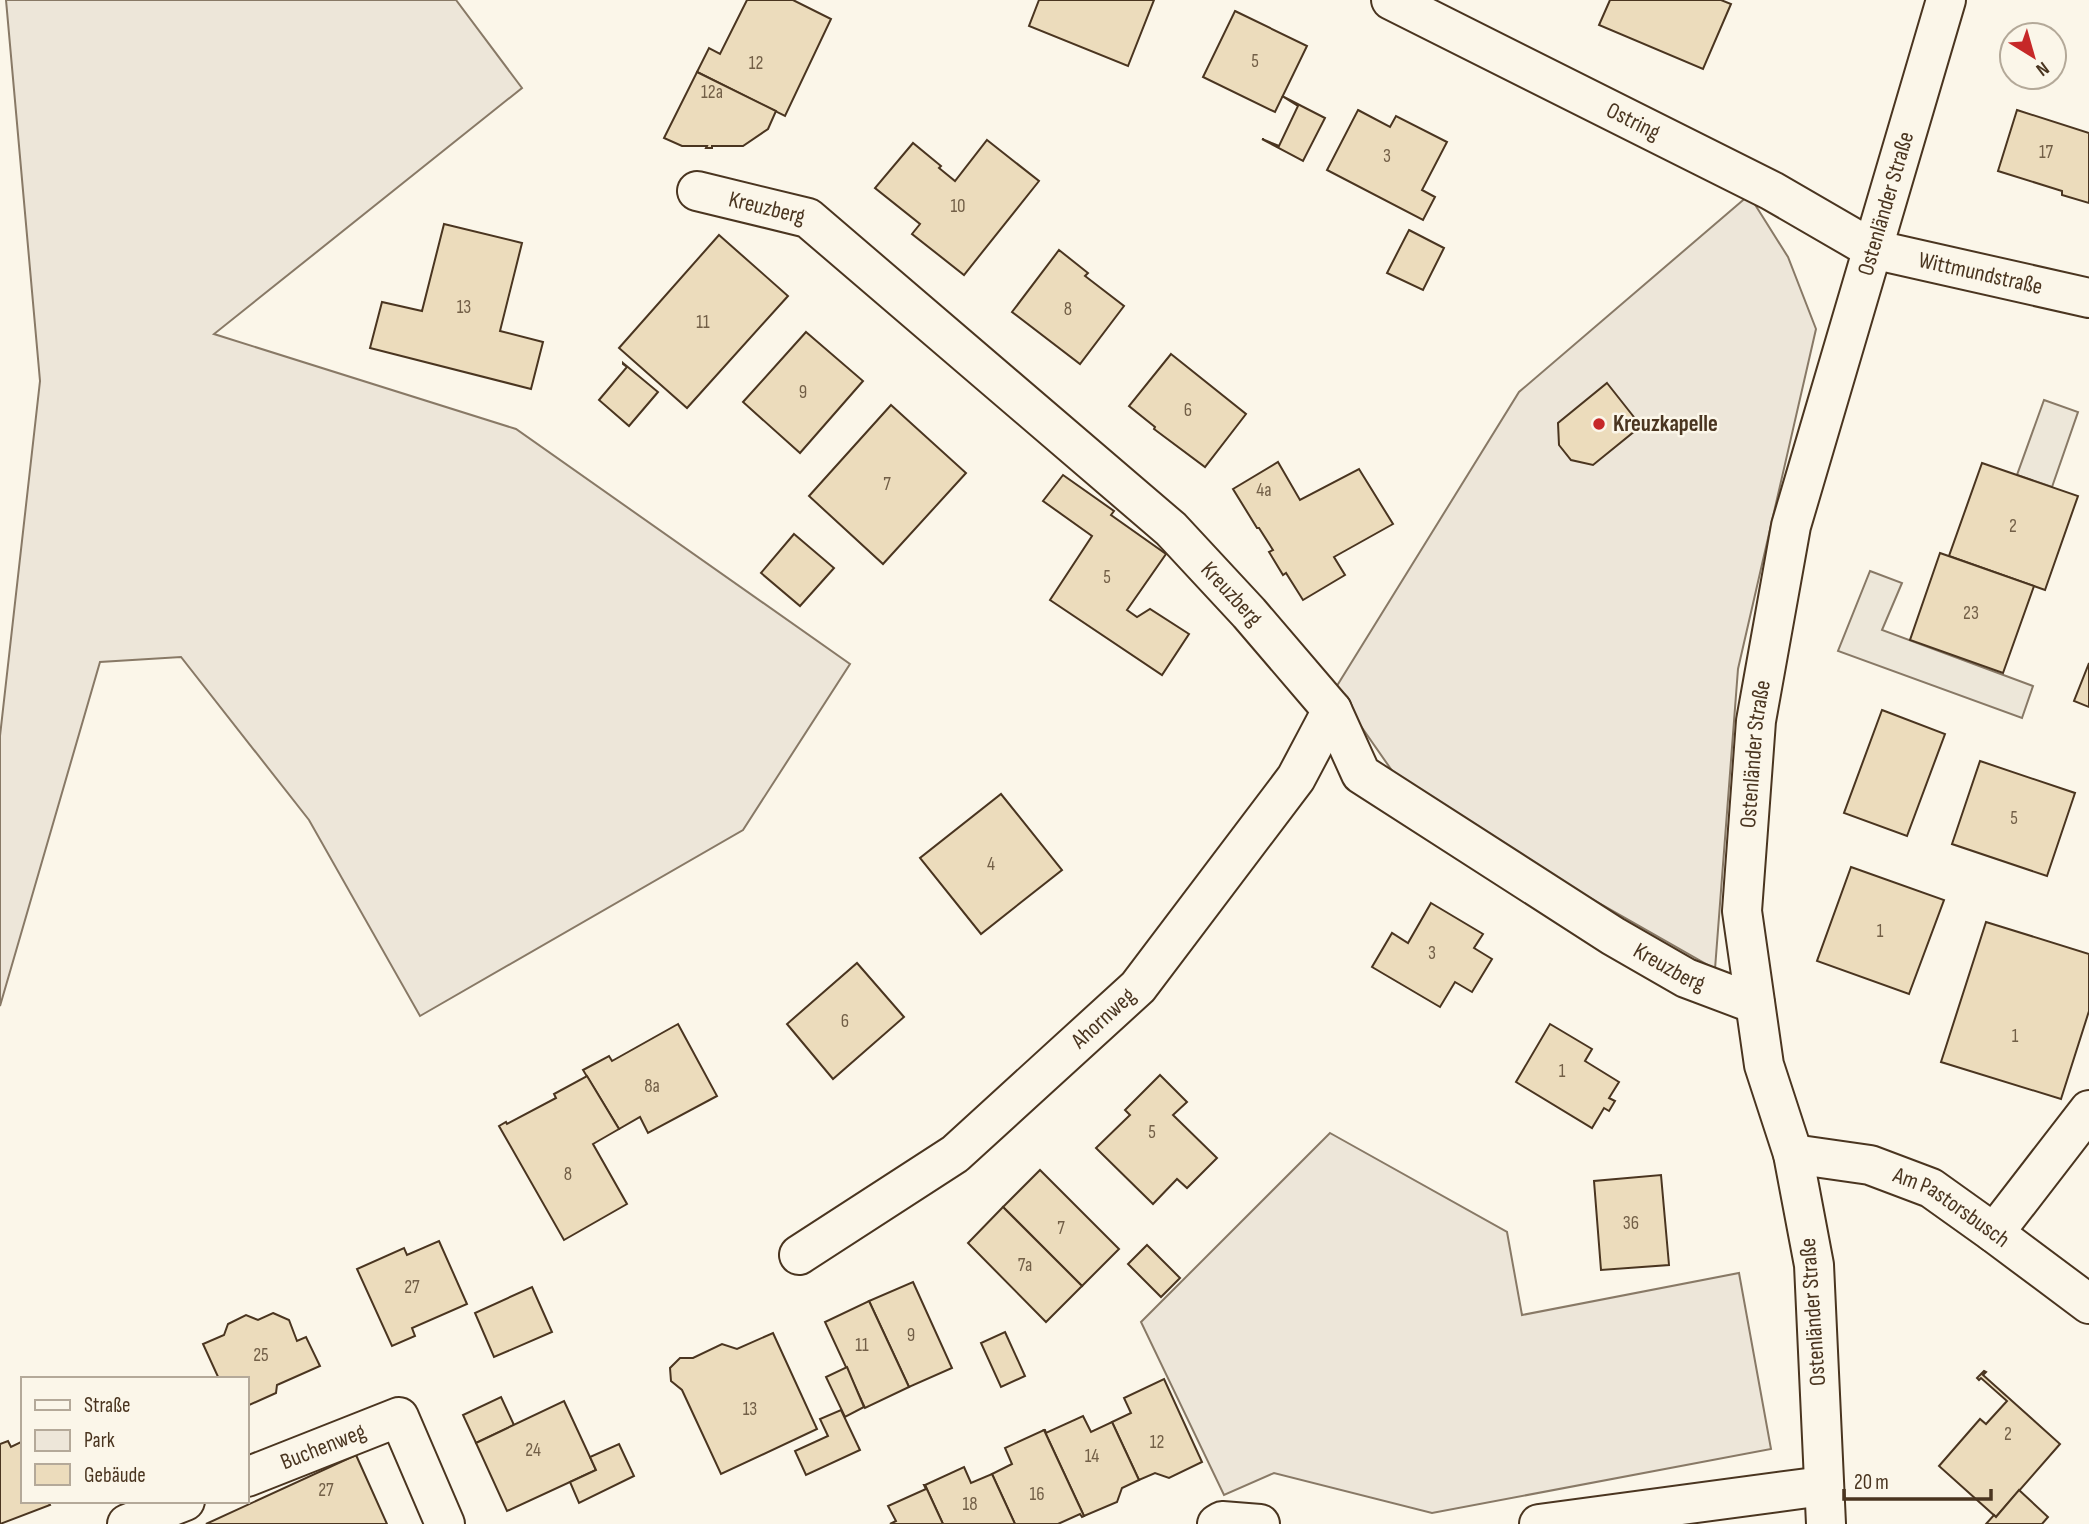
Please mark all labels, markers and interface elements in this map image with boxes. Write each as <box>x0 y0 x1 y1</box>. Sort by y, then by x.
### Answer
north arrow <box>1998 21 2068 91</box>
house number: 5 <box>1251 50 1259 73</box>
house number: 12 <box>749 52 763 75</box>
text: N <box>2031 56 2053 81</box>
house number: 12a <box>701 81 723 104</box>
street label: Ostring <box>1602 96 1665 147</box>
street label: Ostenländer Straße <box>1852 129 1920 279</box>
house number: 17 <box>2039 141 2054 164</box>
house number: 3 <box>1383 145 1391 168</box>
street label: Kreuzberg <box>726 185 808 231</box>
house number: 10 <box>950 195 966 218</box>
street label: Wittmundstraße <box>1916 246 2045 301</box>
house number: 13 <box>457 296 471 319</box>
house number: 8 <box>1064 298 1072 321</box>
house number: 11 <box>696 311 710 334</box>
house number: 9 <box>799 381 807 404</box>
house number: 6 <box>1184 399 1192 422</box>
place label: Kreuzkapelle <box>1613 410 1718 438</box>
marker: Kreuzkapelle <box>1591 416 1607 432</box>
house number: 7 <box>883 473 891 496</box>
house number: 4a <box>1256 479 1272 502</box>
house number: 2 <box>2009 515 2017 538</box>
street label: Kreuzberg <box>1195 556 1268 632</box>
house number: 5 <box>1103 566 1111 589</box>
house number: 23 <box>1963 602 1979 625</box>
street label: Ostenländer Straße <box>1734 678 1777 829</box>
house number: 5 <box>2010 807 2018 830</box>
house number: 4 <box>987 853 995 876</box>
house number: 1 <box>1877 920 1884 943</box>
street label: Kreuzberg <box>1628 937 1709 998</box>
house number: 3 <box>1428 942 1436 965</box>
street label: Ahornweg <box>1065 982 1142 1055</box>
house number: 6 <box>841 1010 849 1033</box>
house number: 1 <box>2012 1025 2019 1048</box>
house number: 1 <box>1559 1060 1566 1083</box>
house number: 8a <box>644 1075 660 1098</box>
house number: 5 <box>1148 1121 1156 1144</box>
street label: Am Pastorsbusch <box>1888 1161 2015 1254</box>
house number: 8 <box>564 1163 572 1186</box>
house number: 36 <box>1623 1212 1639 1235</box>
house number: 7 <box>1057 1217 1065 1240</box>
street label: Ostenländer Straße <box>1794 1237 1832 1387</box>
house number: 7a <box>1018 1254 1032 1277</box>
house number: 27 <box>404 1276 420 1299</box>
house number: 9 <box>907 1324 915 1347</box>
house number: 11 <box>855 1334 869 1357</box>
house number: 25 <box>253 1344 269 1367</box>
legend <box>21 1377 248 1503</box>
text: Straße <box>84 1393 130 1418</box>
house number: 13 <box>743 1398 757 1421</box>
street label: Buchenweg <box>277 1417 370 1476</box>
house number: 2 <box>2004 1423 2012 1446</box>
text: Park <box>84 1428 115 1453</box>
house number: 12 <box>1150 1431 1164 1454</box>
house number: 24 <box>525 1439 541 1462</box>
house number: 14 <box>1085 1445 1099 1468</box>
scale bar <box>1844 1458 1991 1502</box>
text: Gebäude <box>84 1463 146 1488</box>
text: 20 m <box>1854 1470 1889 1495</box>
house number: 27 <box>318 1479 334 1502</box>
house number: 16 <box>1030 1483 1044 1506</box>
house number: 18 <box>963 1493 977 1516</box>

